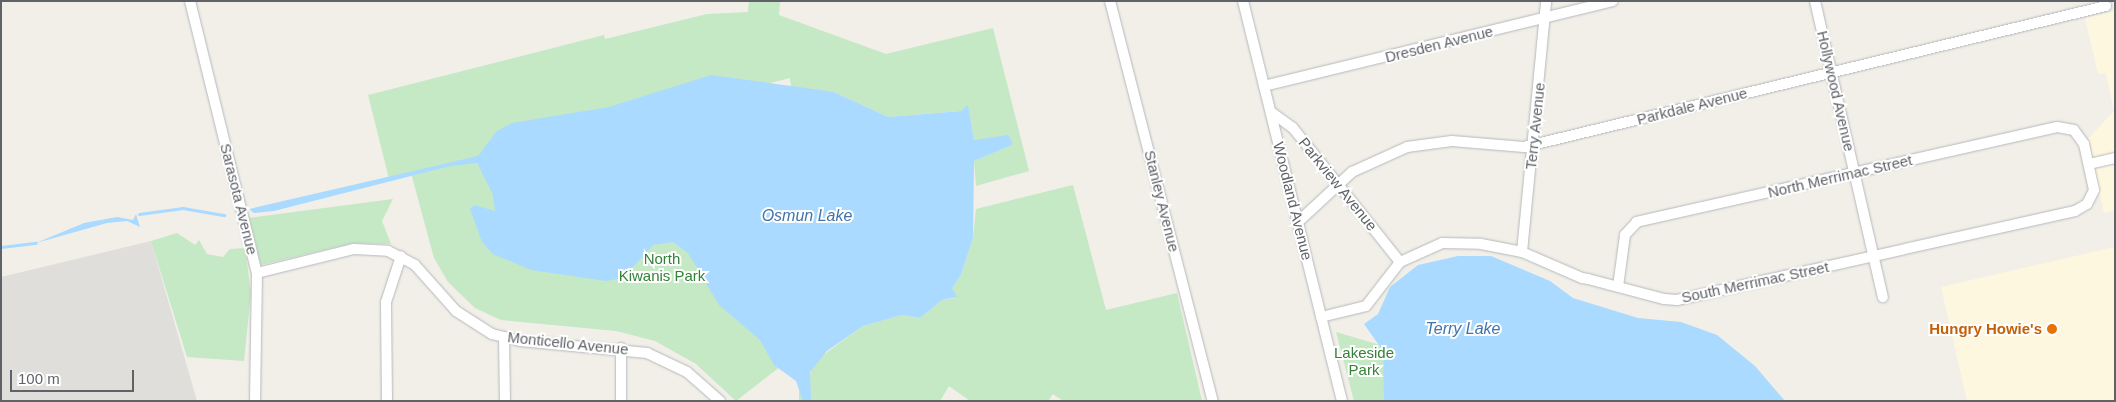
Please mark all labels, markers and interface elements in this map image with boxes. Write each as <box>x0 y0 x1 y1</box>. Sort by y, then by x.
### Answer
street label: Dresden Avenue <box>1383 22 1495 66</box>
street label: Hollywood Avenue <box>1813 29 1859 153</box>
street label: Terry Avenue <box>1521 81 1549 171</box>
street label: Parkdale Avenue <box>1635 83 1749 129</box>
street label: Parkview Avenue <box>1295 133 1381 235</box>
street label: Woodland Avenue <box>1270 140 1316 262</box>
street label: Sarasota Avenue <box>216 141 262 257</box>
street label: Stanley Avenue <box>1141 148 1183 254</box>
street label: North Merrimac Street <box>1766 151 1914 201</box>
water label: Osmun Lake <box>762 206 852 226</box>
park label: North Kiwanis Park <box>619 249 705 284</box>
street label: South Merrimac Street <box>1680 258 1830 306</box>
water label: Terry Lake <box>1426 319 1500 339</box>
place label: Hungry Howie's <box>1929 320 2042 338</box>
marker: Hungry Howie's <box>2046 323 2058 335</box>
street label: Monticello Avenue <box>506 328 630 358</box>
park label: Lakeside Park <box>1334 343 1394 378</box>
scale bar <box>12 360 136 392</box>
text: 100 m <box>18 370 60 387</box>

